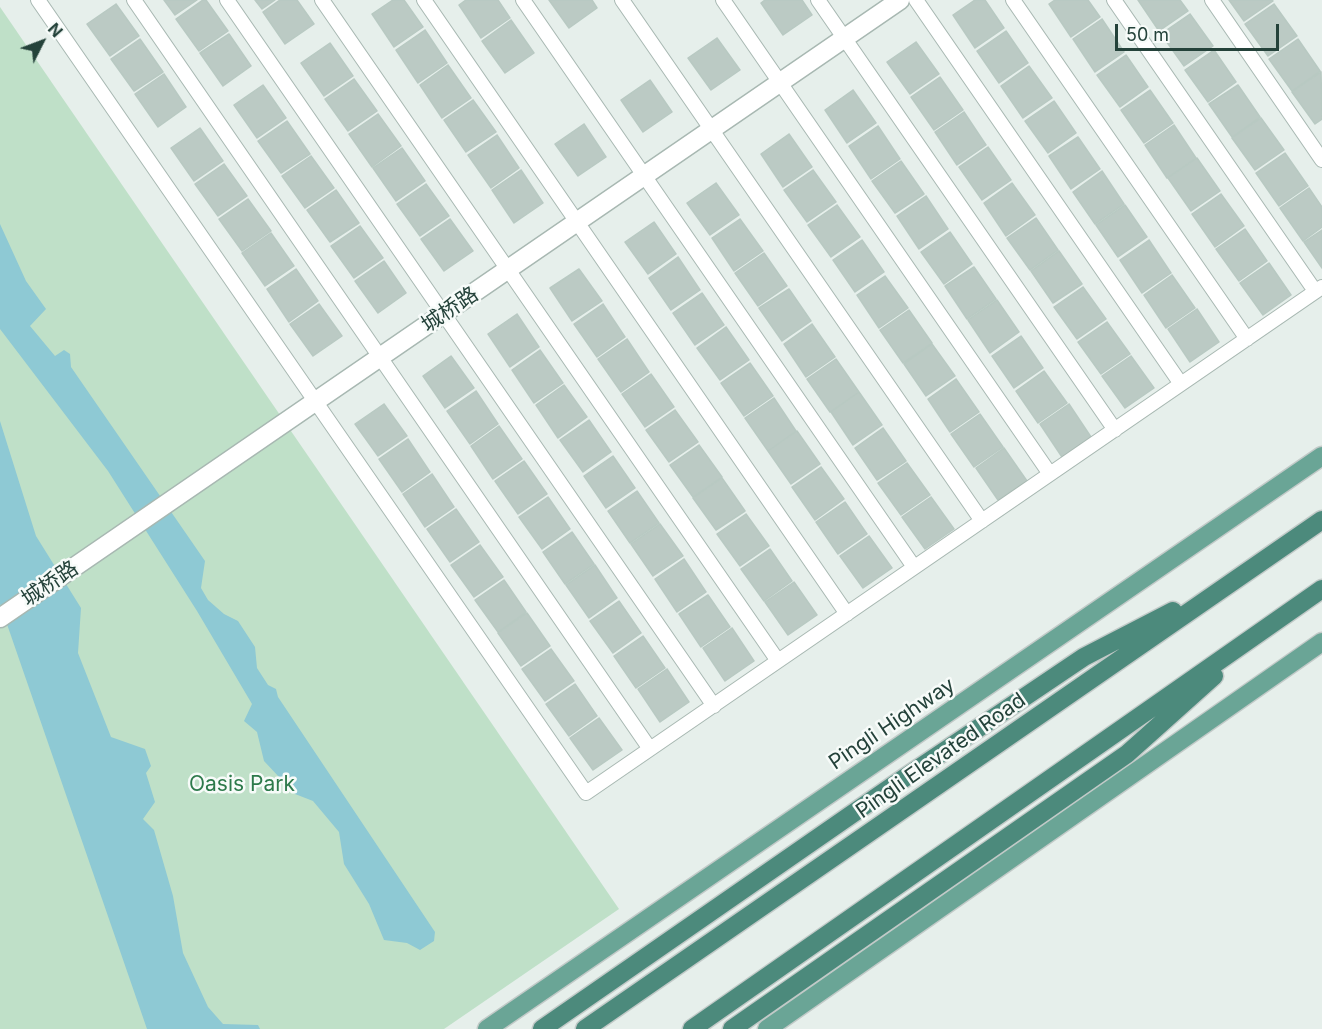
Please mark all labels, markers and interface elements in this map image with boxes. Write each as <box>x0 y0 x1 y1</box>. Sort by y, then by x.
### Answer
north arrow <box>12 12 72 72</box>
scale bar <box>1118 12 1282 50</box>
text: N <box>44 19 67 41</box>
text: 50 m <box>1126 24 1169 45</box>
street label: 城桥路 <box>417 282 483 338</box>
street label: 城桥路 <box>17 556 83 612</box>
street label: Pingli Highway <box>824 673 960 775</box>
street label: Pingli Elevated Road <box>851 688 1031 824</box>
park label: Oasis Park <box>189 772 295 798</box>

